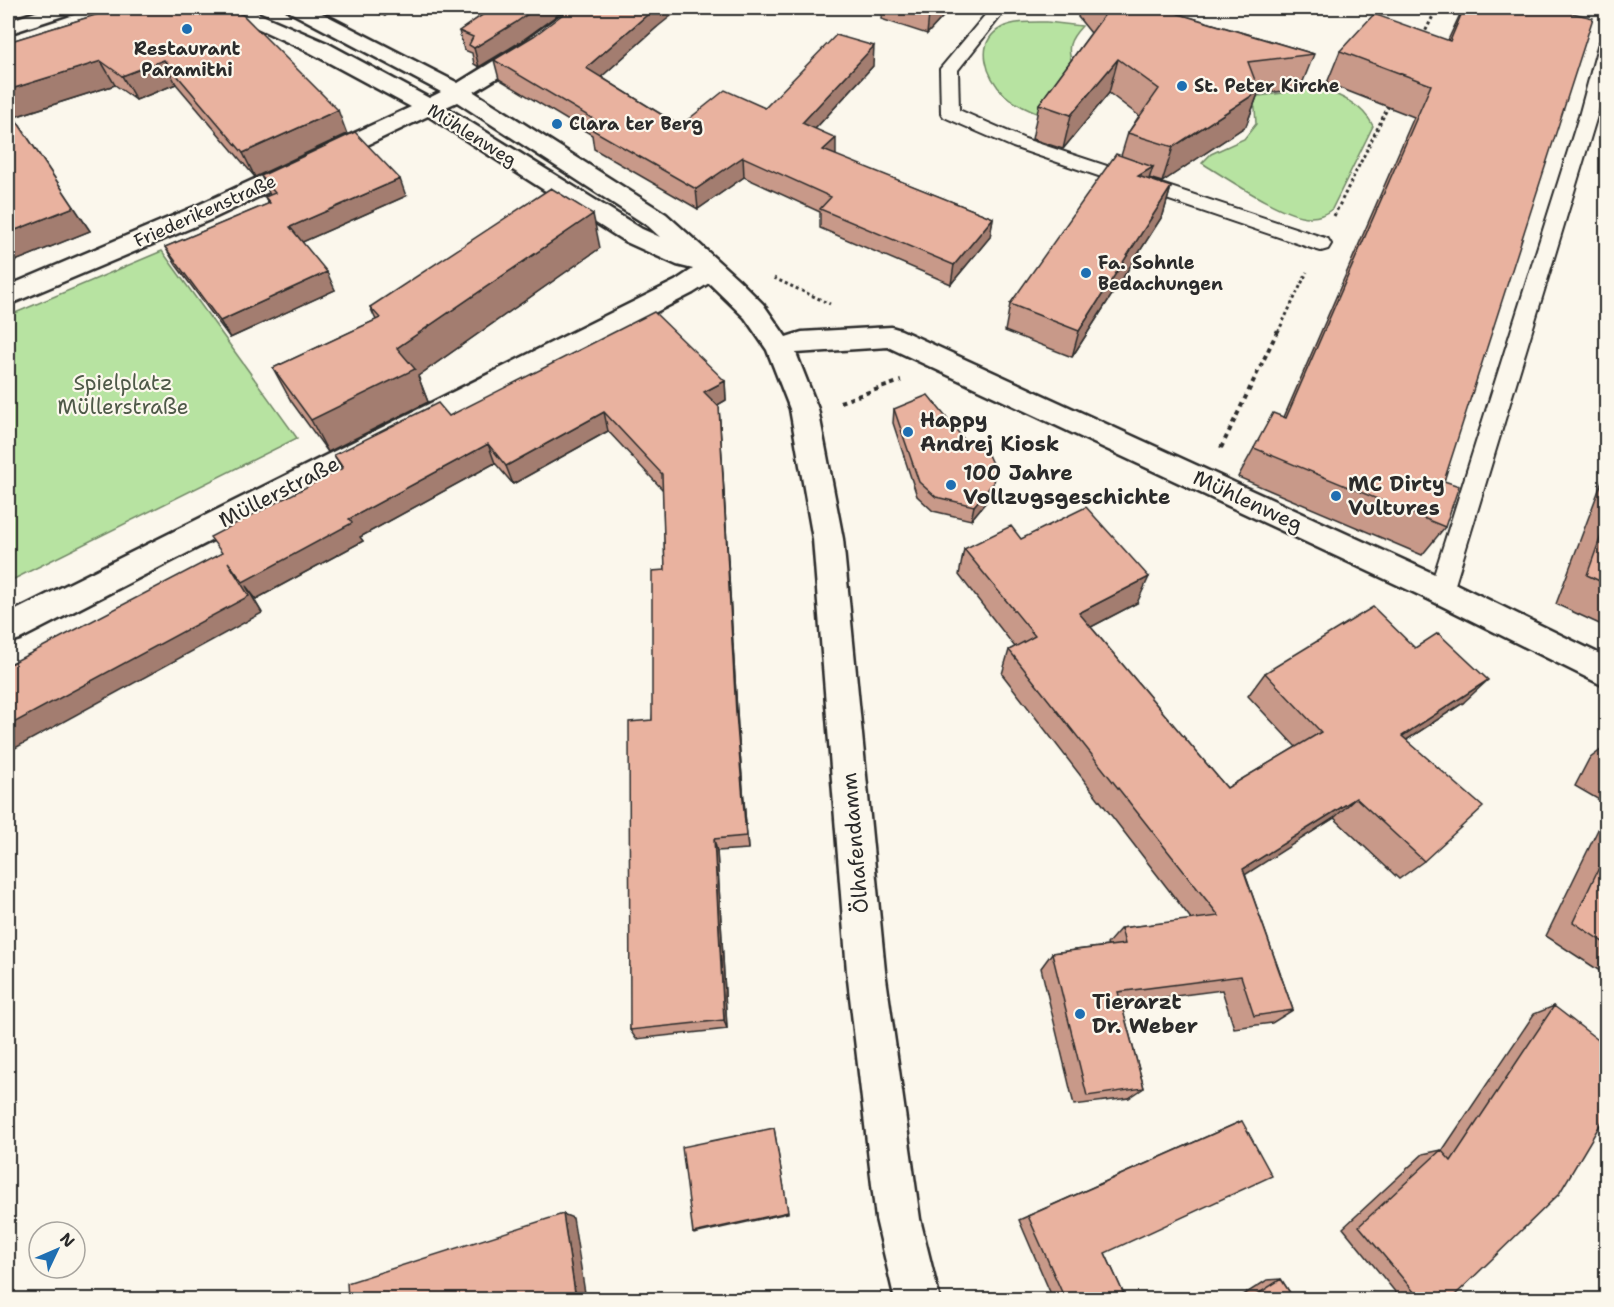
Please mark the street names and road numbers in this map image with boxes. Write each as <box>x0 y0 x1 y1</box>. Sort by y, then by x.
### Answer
street label: Mühlenweg <box>423 98 521 172</box>
street label: Friederikenstraße <box>130 169 280 253</box>
street label: Müllerstraße <box>214 450 344 534</box>
street label: Mühlenweg <box>1189 463 1307 539</box>
street label: Ölhafendamm <box>835 771 875 915</box>

